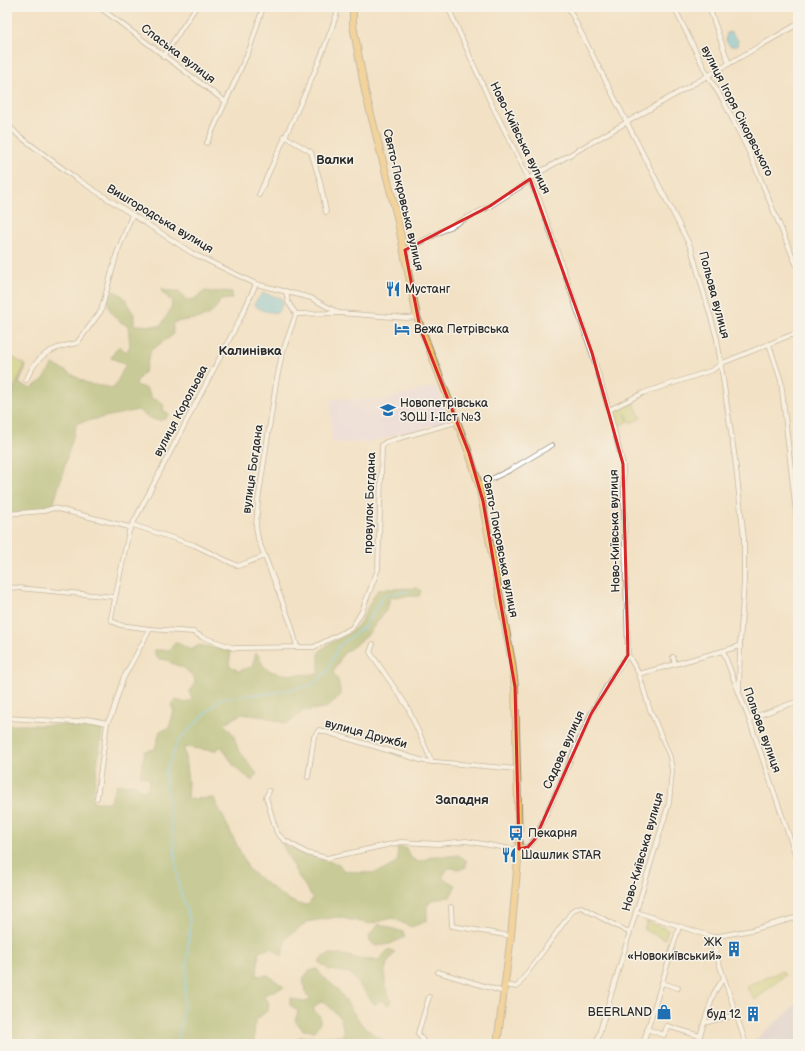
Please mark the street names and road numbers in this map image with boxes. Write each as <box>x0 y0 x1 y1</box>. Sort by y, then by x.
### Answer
street label: Спаська вулиця <box>138 21 219 87</box>
street label: вулиця Ігоря Сікорвського <box>698 43 776 179</box>
street label: Ново-Київська вулиця <box>486 79 554 197</box>
street label: Свято-Покровська вулиця <box>379 127 427 273</box>
street label: Вишгородська вулиця <box>104 181 216 257</box>
street label: Польова вулиця <box>695 250 733 341</box>
street label: вулиця Корольова <box>151 363 211 459</box>
street label: вулиця Богдана <box>239 423 267 515</box>
street label: провулок Богдана <box>361 452 379 554</box>
street label: Ново-Київська вулиця <box>606 469 624 593</box>
street label: Свято-Покровська вулиця <box>479 473 521 619</box>
street label: Польова вулиця <box>740 685 785 775</box>
street label: Садова вулиця <box>540 708 588 792</box>
street label: вулиця Дружби <box>323 716 409 752</box>
street label: Ново-Київська вулиця <box>619 790 667 913</box>

